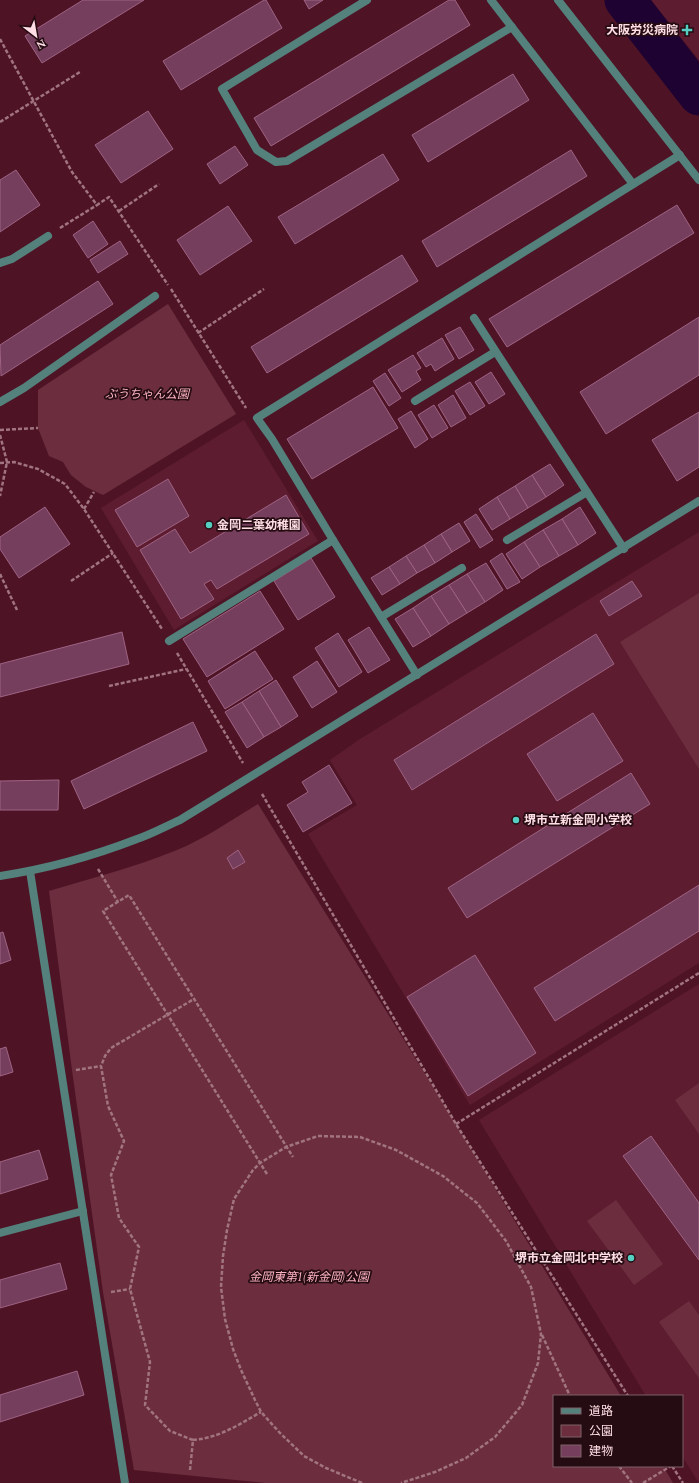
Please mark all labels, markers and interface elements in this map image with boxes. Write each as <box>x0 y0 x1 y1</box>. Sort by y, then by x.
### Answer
north arrow <box>16 16 56 56</box>
place label: 大阪労災病院 <box>606 21 678 40</box>
marker: 大阪労災病院 <box>681 24 693 36</box>
text: N <box>33 35 49 54</box>
park label: ぶうちゃん公園 <box>105 385 191 404</box>
place label: 金岡二葉幼稚園 <box>217 516 301 535</box>
marker: 金岡二葉幼稚園 <box>204 520 214 530</box>
place label: 堺市立新金岡小学校 <box>524 811 632 830</box>
marker: 堺市立新金岡小学校 <box>511 815 521 825</box>
place label: 堺市立金岡北中学校 <box>515 1249 623 1268</box>
marker: 堺市立金岡北中学校 <box>626 1253 636 1263</box>
park label: 金岡東第1(新金岡)公園 <box>249 1268 371 1287</box>
legend <box>553 1395 683 1467</box>
text: 道路 <box>589 1402 613 1421</box>
text: 公園 <box>589 1422 613 1441</box>
text: 建物 <box>589 1442 613 1461</box>

